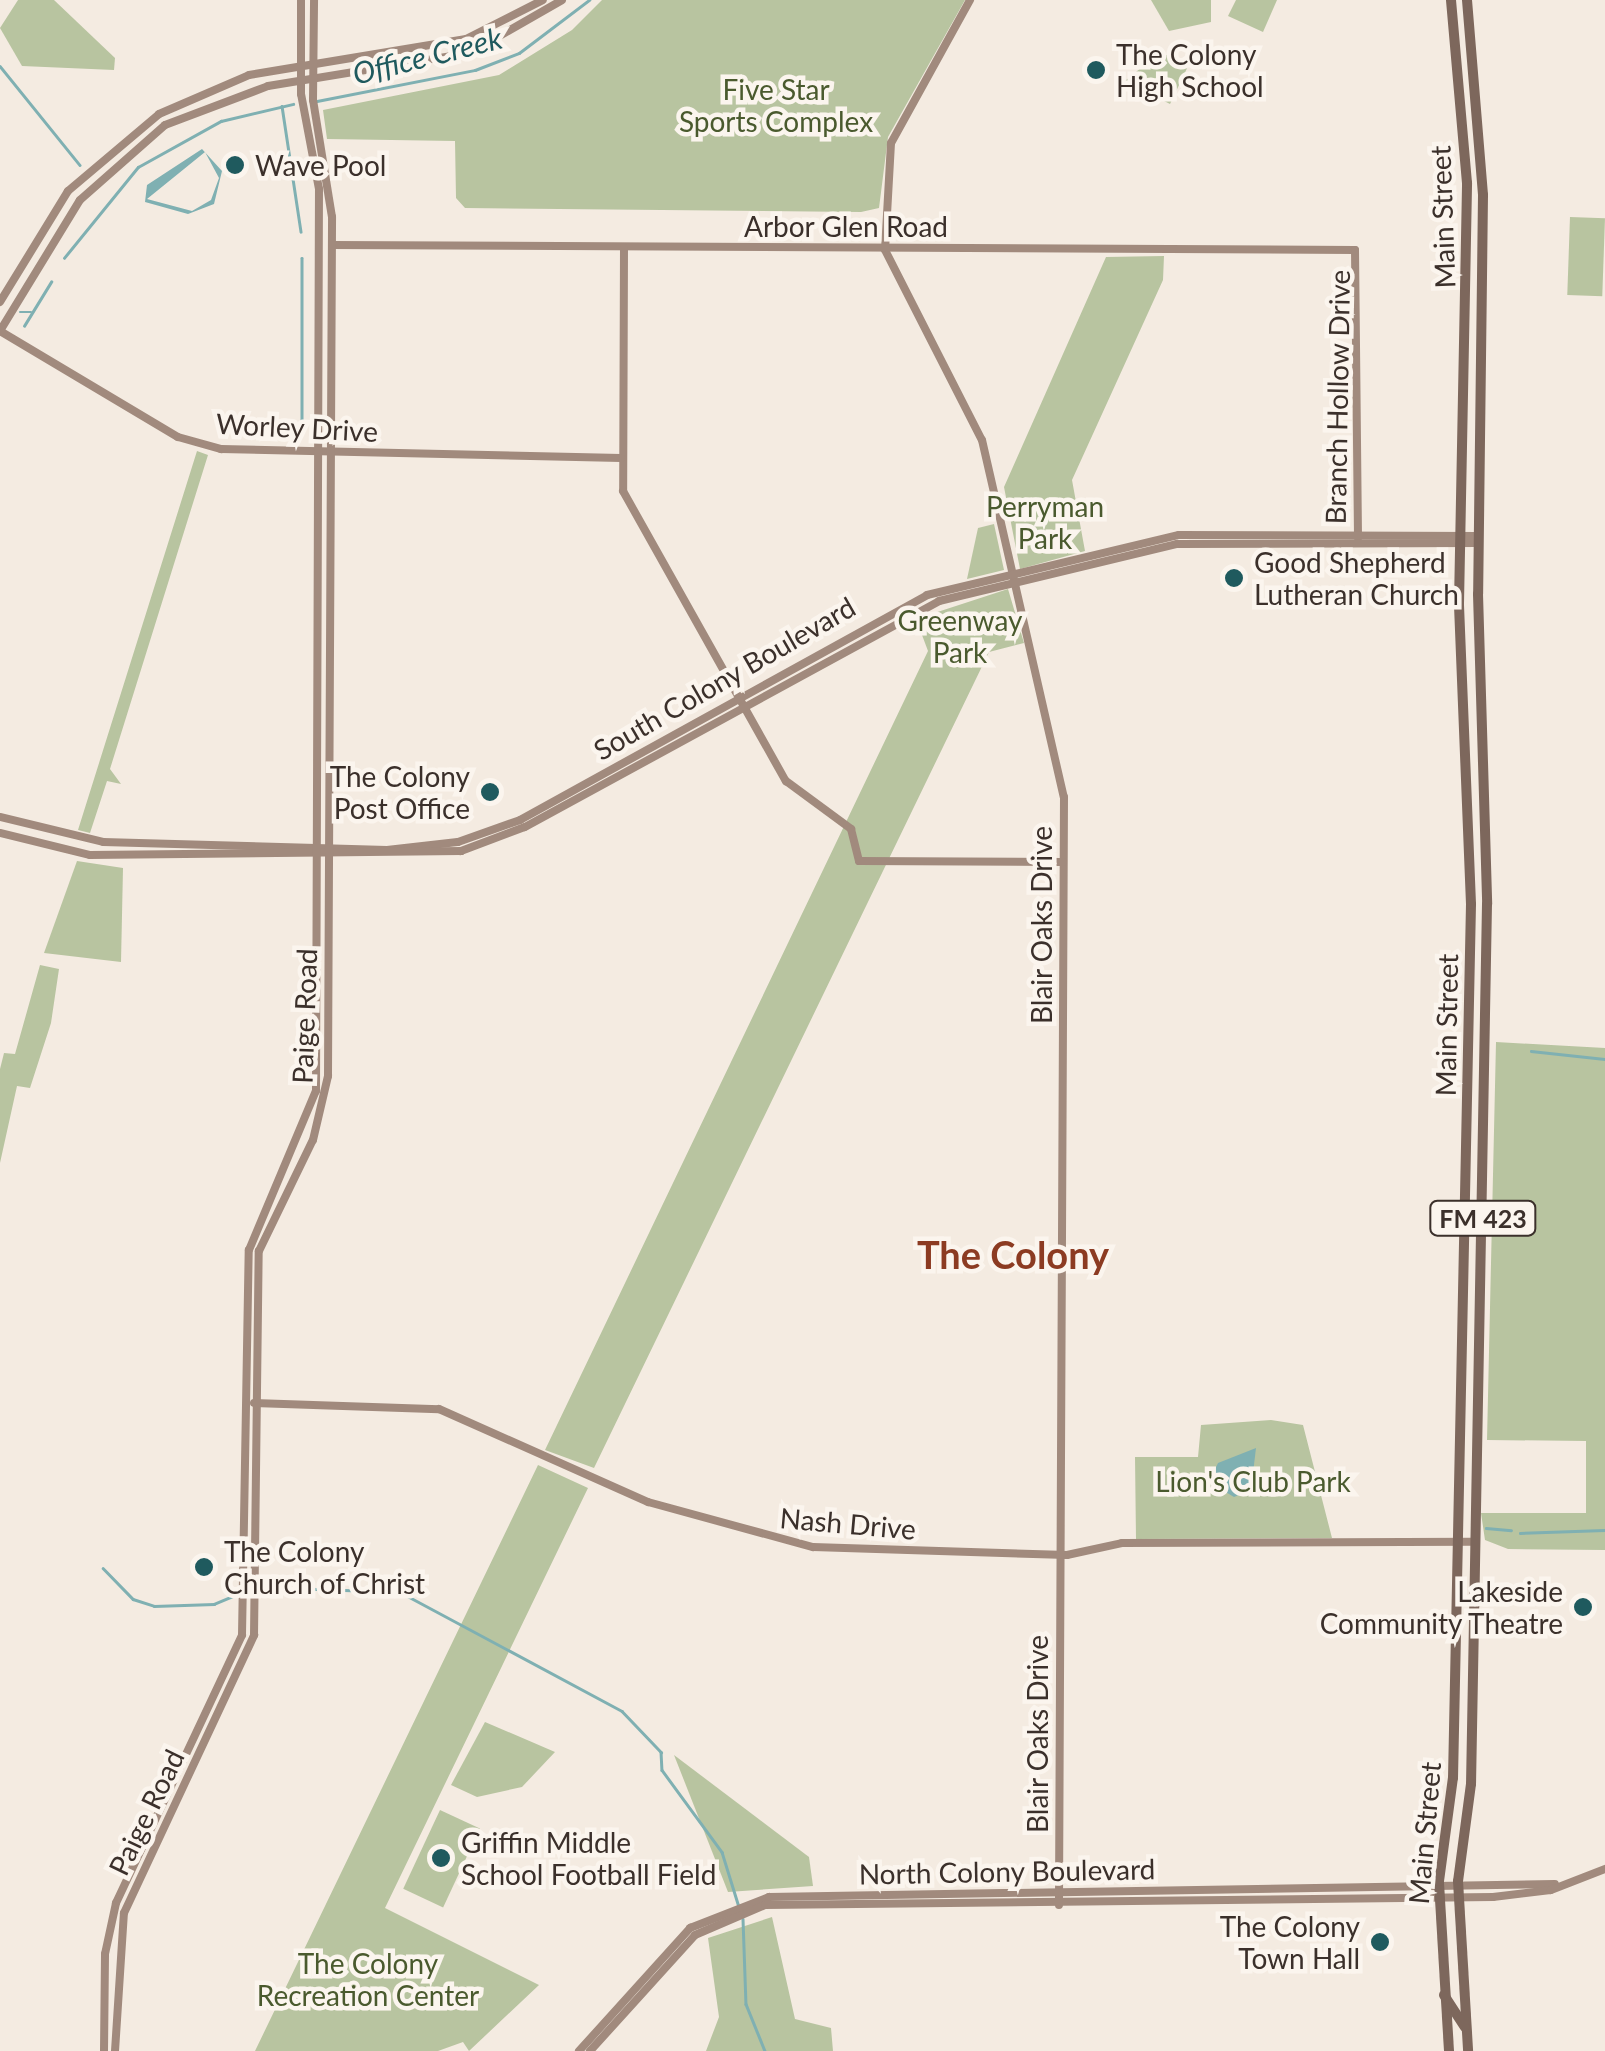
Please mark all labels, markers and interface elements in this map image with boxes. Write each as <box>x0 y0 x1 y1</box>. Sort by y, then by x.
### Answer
water label: Office Creek <box>349 19 505 91</box>
place label: The Colony High School <box>1116 37 1264 103</box>
marker: The Colony High School <box>1085 59 1107 81</box>
park label: Five Star Sports Complex <box>679 72 873 138</box>
street label: Main Street <box>1423 145 1461 289</box>
place label: Wave Pool <box>255 148 386 182</box>
marker: Wave Pool <box>224 154 246 176</box>
street label: Arbor Glen Road <box>744 209 948 243</box>
street label: Branch Hollow Drive <box>1318 269 1356 525</box>
street label: Worley Drive <box>215 406 379 448</box>
park label: Perryman Park <box>986 489 1104 555</box>
place label: Good Shepherd Lutheran Church <box>1254 545 1459 611</box>
marker: Good Shepherd Lutheran Church <box>1223 567 1245 589</box>
street label: South Colony Boulevard <box>587 589 861 767</box>
park label: Greenway Park <box>898 603 1022 669</box>
place label: The Colony Post Office <box>330 759 470 825</box>
marker: The Colony Post Office <box>479 781 501 803</box>
street label: Blair Oaks Drive <box>1024 826 1058 1024</box>
street label: Paige Road <box>285 948 323 1084</box>
street label: Main Street <box>1428 953 1464 1097</box>
road number: FM 423 <box>1428 1198 1538 1238</box>
district label: The Colony <box>917 1232 1109 1278</box>
park label: Lion's Club Park <box>1155 1464 1351 1498</box>
street label: Nash Drive <box>779 1500 917 1546</box>
place label: The Colony Church of Christ <box>224 1534 426 1600</box>
marker: The Colony Church of Christ <box>193 1556 215 1578</box>
place label: Lakeside Community Theatre <box>1318 1574 1563 1640</box>
marker: Lakeside Community Theatre <box>1572 1596 1594 1618</box>
street label: Blair Oaks Drive <box>1020 1635 1054 1833</box>
street label: Paige Road <box>101 1744 191 1880</box>
street label: Main Street <box>1401 1760 1447 1906</box>
place label: Griffin Middle School Football Field <box>461 1825 716 1891</box>
marker: Griffin Middle School Football Field <box>430 1847 452 1869</box>
street label: North Colony Boulevard <box>858 1852 1156 1890</box>
place label: The Colony Town Hall <box>1220 1909 1360 1975</box>
marker: The Colony Town Hall <box>1369 1931 1391 1953</box>
park label: The Colony Recreation Center <box>257 1946 479 2012</box>

